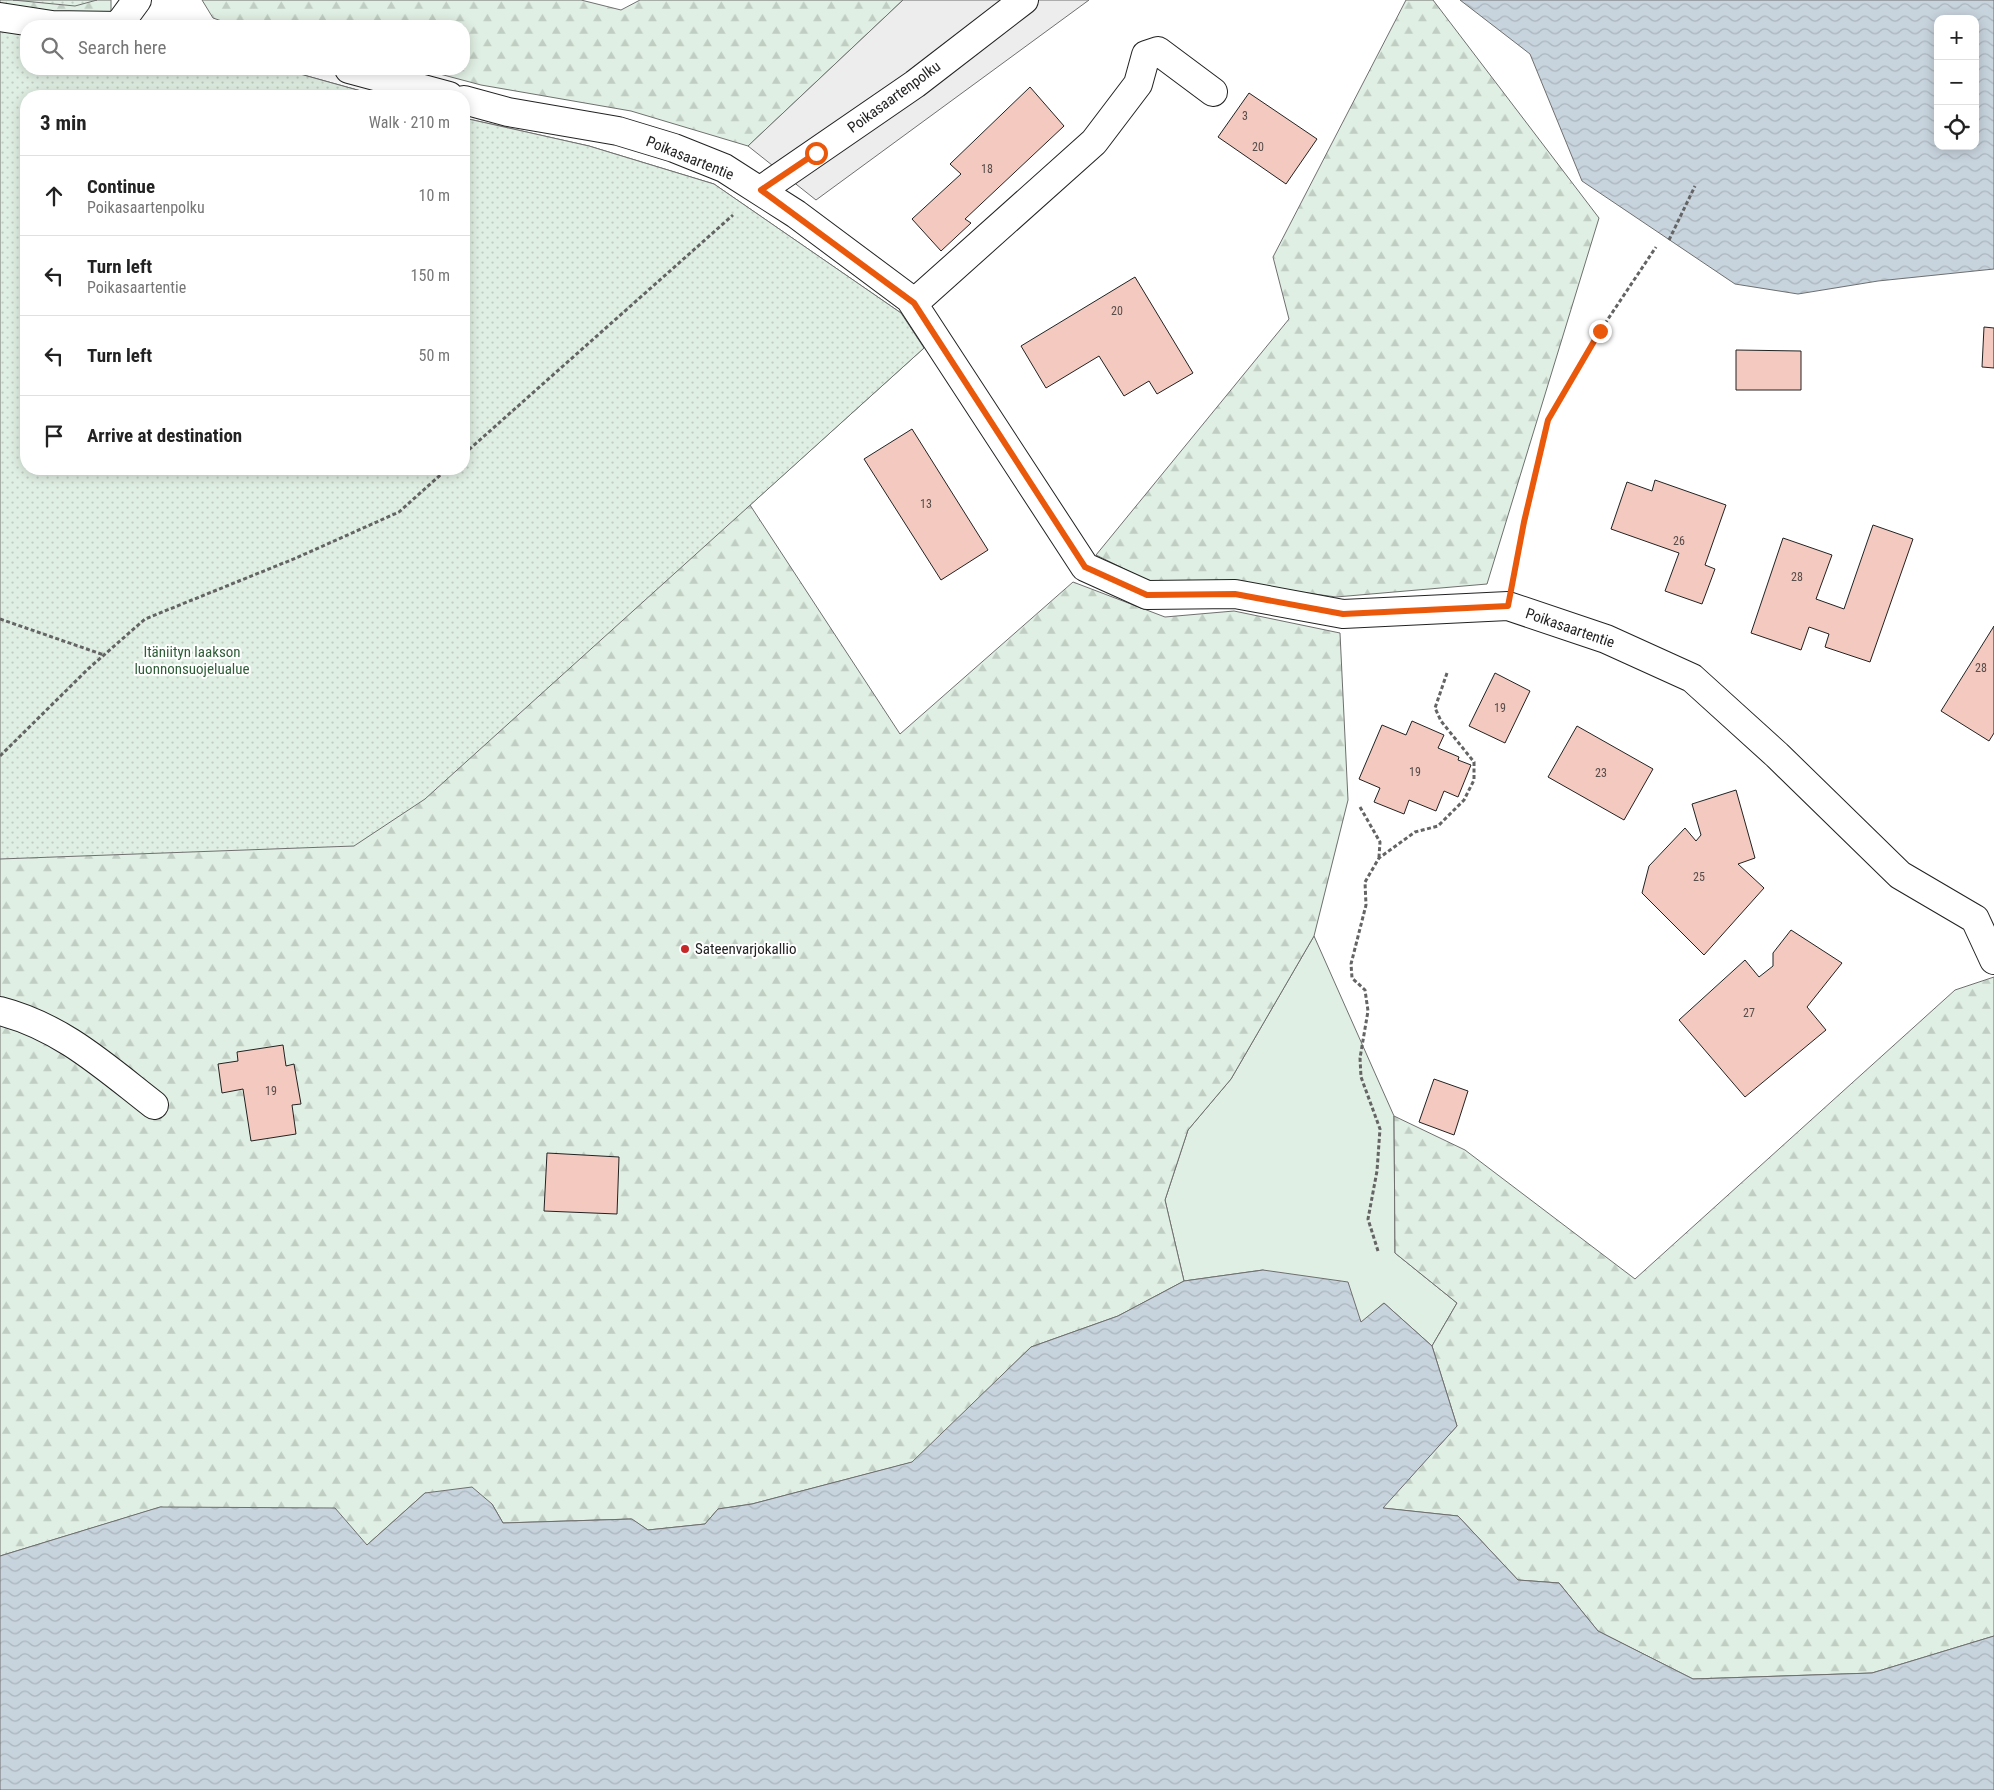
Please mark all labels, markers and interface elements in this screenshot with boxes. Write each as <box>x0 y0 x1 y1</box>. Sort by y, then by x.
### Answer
map controls <box>1934 15 1979 150</box>
button: + <box>1934 15 1979 60</box>
search box <box>20 20 470 75</box>
icon: search <box>38 34 66 62</box>
text: Search here <box>78 36 166 59</box>
street label: Poikasaartenpolku <box>844 57 944 137</box>
button: − <box>1934 60 1979 105</box>
button: locate <box>1934 105 1979 150</box>
house number: 3 <box>1242 109 1248 123</box>
text: 3 min <box>40 111 87 135</box>
text: Walk · 210 m <box>369 113 450 132</box>
street label: Poikasaartentie <box>644 132 736 184</box>
house number: 20 <box>1252 140 1264 154</box>
route start <box>805 142 828 165</box>
house number: 18 <box>981 162 993 176</box>
text: Continue <box>87 175 155 198</box>
icon: ahead <box>40 182 68 210</box>
text: 10 m <box>418 186 450 205</box>
text: Poikasaartenpolku <box>87 198 205 217</box>
text: Turn left <box>87 255 152 278</box>
icon: left <box>40 262 68 290</box>
text: 150 m <box>411 266 450 285</box>
text: Poikasaartentie <box>87 278 186 297</box>
house number: 20 <box>1111 304 1123 318</box>
route end <box>1589 320 1612 343</box>
icon: left <box>40 342 68 370</box>
text: Turn left <box>87 344 152 367</box>
text: 50 m <box>418 346 450 365</box>
icon: arrive <box>40 422 68 450</box>
text: Arrive at destination <box>87 424 242 447</box>
house number: 13 <box>920 497 932 511</box>
house number: 26 <box>1673 534 1685 548</box>
house number: 28 <box>1791 570 1803 584</box>
street label: Poikasaartentie <box>1523 604 1617 652</box>
park label: Itäniityn laakson luonnonsuojelualue <box>134 643 250 678</box>
house number: 28 <box>1975 661 1987 675</box>
house number: 19 <box>1494 701 1506 715</box>
house number: 19 <box>1409 765 1421 779</box>
house number: 23 <box>1595 766 1607 780</box>
house number: 25 <box>1693 870 1705 884</box>
place label: Sateenvarjokallio <box>695 940 796 958</box>
marker: Sateenvarjokallio <box>679 943 691 955</box>
house number: 27 <box>1743 1006 1755 1020</box>
house number: 19 <box>265 1084 277 1098</box>

